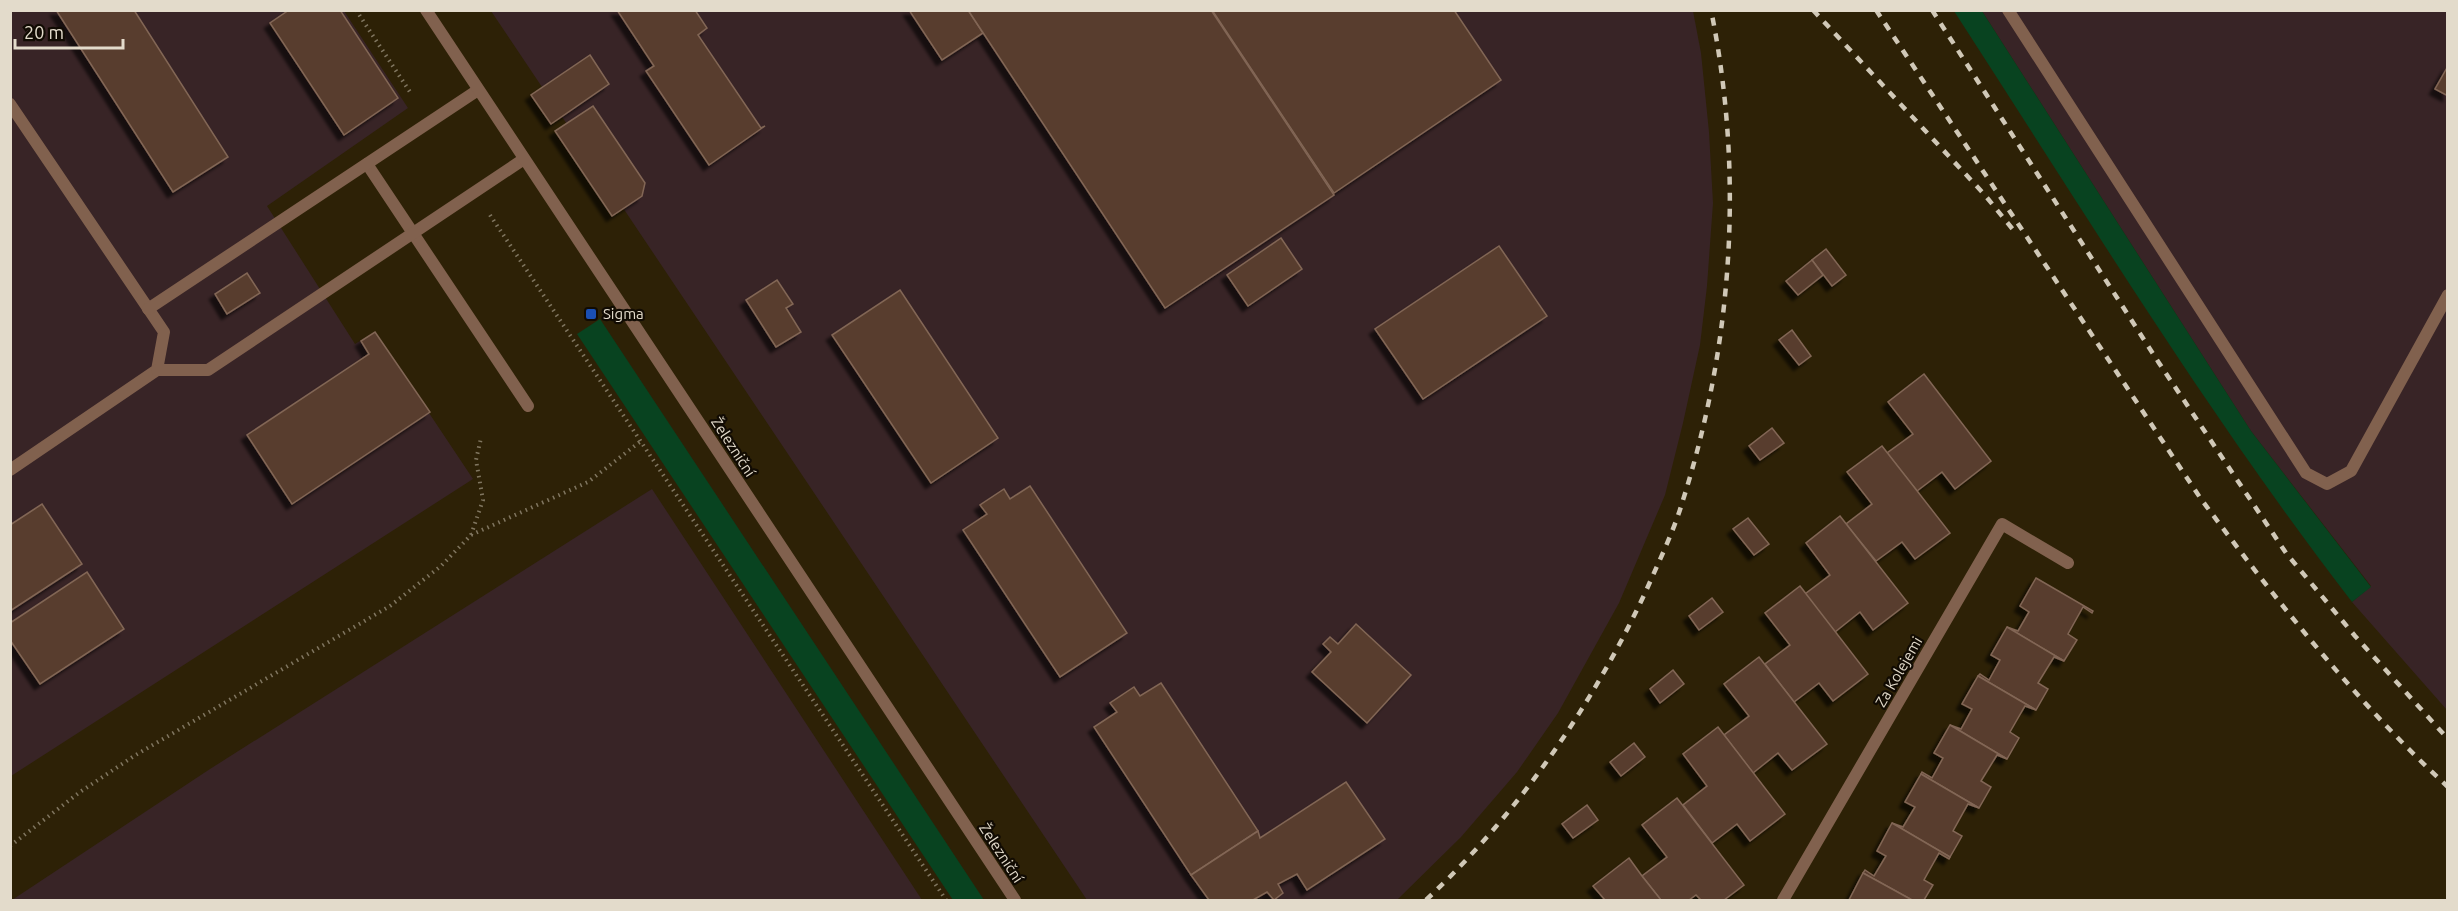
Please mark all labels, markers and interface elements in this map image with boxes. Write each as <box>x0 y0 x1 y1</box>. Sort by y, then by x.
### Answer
scale bar <box>15 12 123 50</box>
text: 20 m <box>24 22 64 42</box>
place label: Sigma <box>603 305 644 322</box>
marker: Sigma <box>584 307 598 321</box>
street label: Železniční <box>708 414 759 480</box>
street label: Za Kolejemi <box>1872 634 1925 710</box>
street label: Železniční <box>976 820 1027 886</box>

